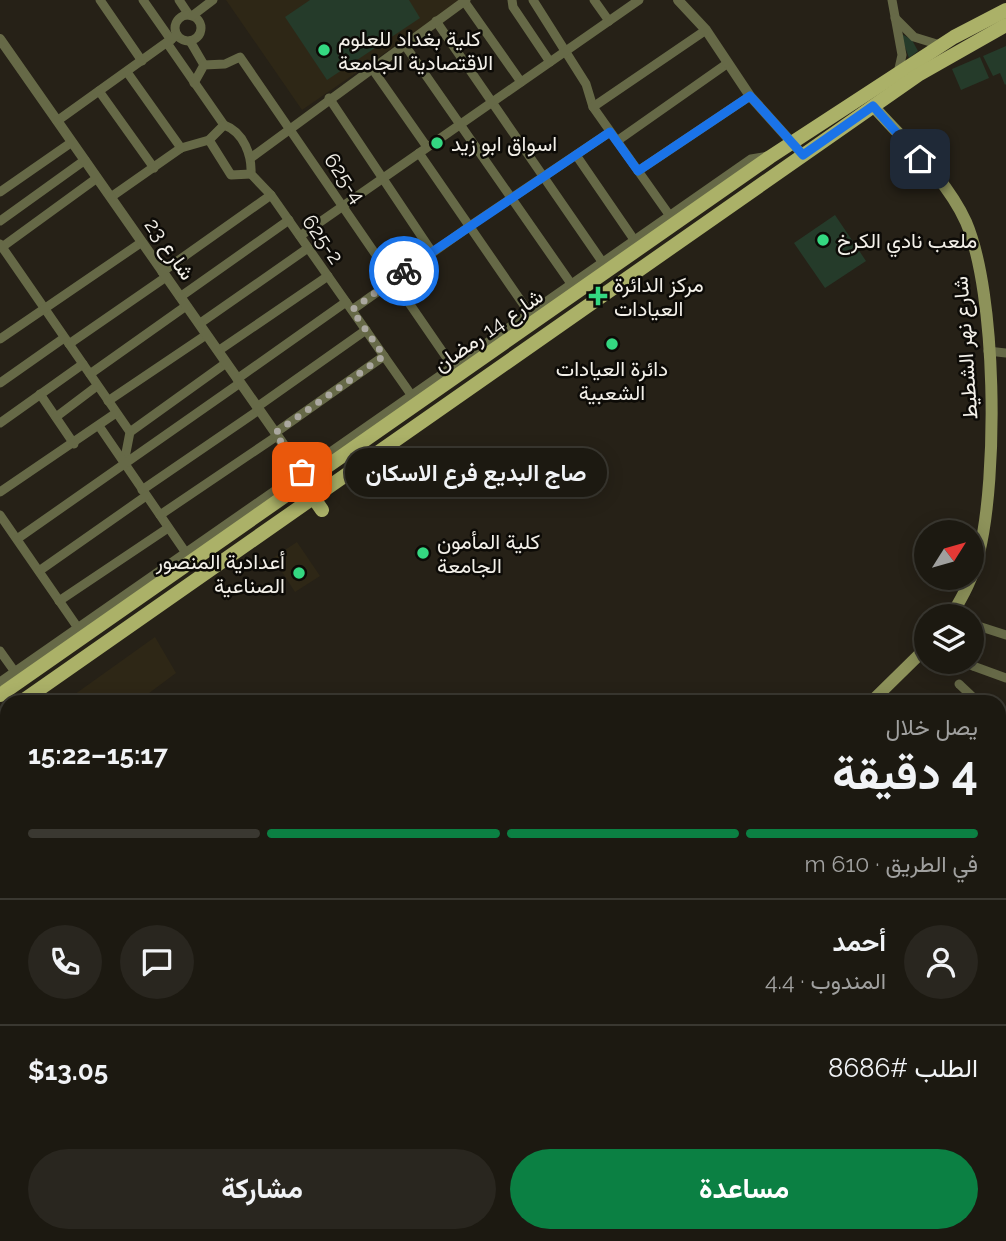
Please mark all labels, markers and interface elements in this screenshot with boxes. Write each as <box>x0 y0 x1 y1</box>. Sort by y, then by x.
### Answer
place label: كلية بغداد للعلوم الاقتصادية الجامعة <box>338 26 493 75</box>
marker: كلية بغداد للعلوم الاقتصادية الجامعة <box>316 42 332 58</box>
pin <box>890 129 950 189</box>
place label: اسواق ابو زيد <box>451 131 557 157</box>
marker: اسواق ابو زيد <box>429 135 445 151</box>
icon: home <box>901 140 939 178</box>
street label: 625-4 <box>319 148 371 208</box>
street label: 625-2 <box>297 209 349 269</box>
street label: شارع 23 <box>138 213 200 286</box>
place label: ملعب نادي الكرخ <box>837 228 977 258</box>
marker: ملعب نادي الكرخ <box>815 232 831 248</box>
courier <box>369 236 439 306</box>
icon: bike <box>385 252 423 290</box>
place label: مركز الدائرة العيادات <box>614 272 704 321</box>
street label: شارع نهر الشطيط <box>948 275 984 421</box>
street label: شارع 14 رمضان <box>428 283 549 379</box>
marker: مركز الدائرة العيادات <box>588 286 608 306</box>
marker: دائرة العيادات الشعبية <box>604 336 620 352</box>
place label: دائرة العيادات الشعبية <box>556 356 668 405</box>
pin <box>272 442 332 502</box>
callout: صاج البديع فرع الاسكان <box>344 448 606 496</box>
icon: bag <box>283 453 321 491</box>
text: صاج البديع فرع الاسكان <box>366 459 586 486</box>
north arrow <box>914 520 984 590</box>
map controls <box>914 520 984 674</box>
place label: كلية المأمون الجامعة <box>437 529 540 578</box>
marker: كلية المأمون الجامعة <box>415 545 431 561</box>
place label: أعدادية المنصور الصناعية <box>155 549 285 598</box>
marker: أعدادية المنصور الصناعية <box>291 565 307 581</box>
button: layers <box>914 604 984 674</box>
text: يصل خلال <box>886 713 978 740</box>
text: 15:17–15:22 <box>28 740 168 770</box>
text: 4 دقيقة <box>832 746 978 800</box>
text: في الطريق · 610 m <box>805 850 978 877</box>
button: phone <box>28 925 102 999</box>
button: chat <box>120 925 194 999</box>
button: person <box>904 925 978 999</box>
text: أحمد <box>833 927 886 957</box>
text: المندوب · 4.4 <box>765 967 886 994</box>
text: الطلب #8686 <box>828 1053 978 1083</box>
text: $13.05 <box>28 1056 108 1086</box>
button: مشاركة <box>28 1149 496 1229</box>
button: مساعدة <box>510 1149 978 1229</box>

